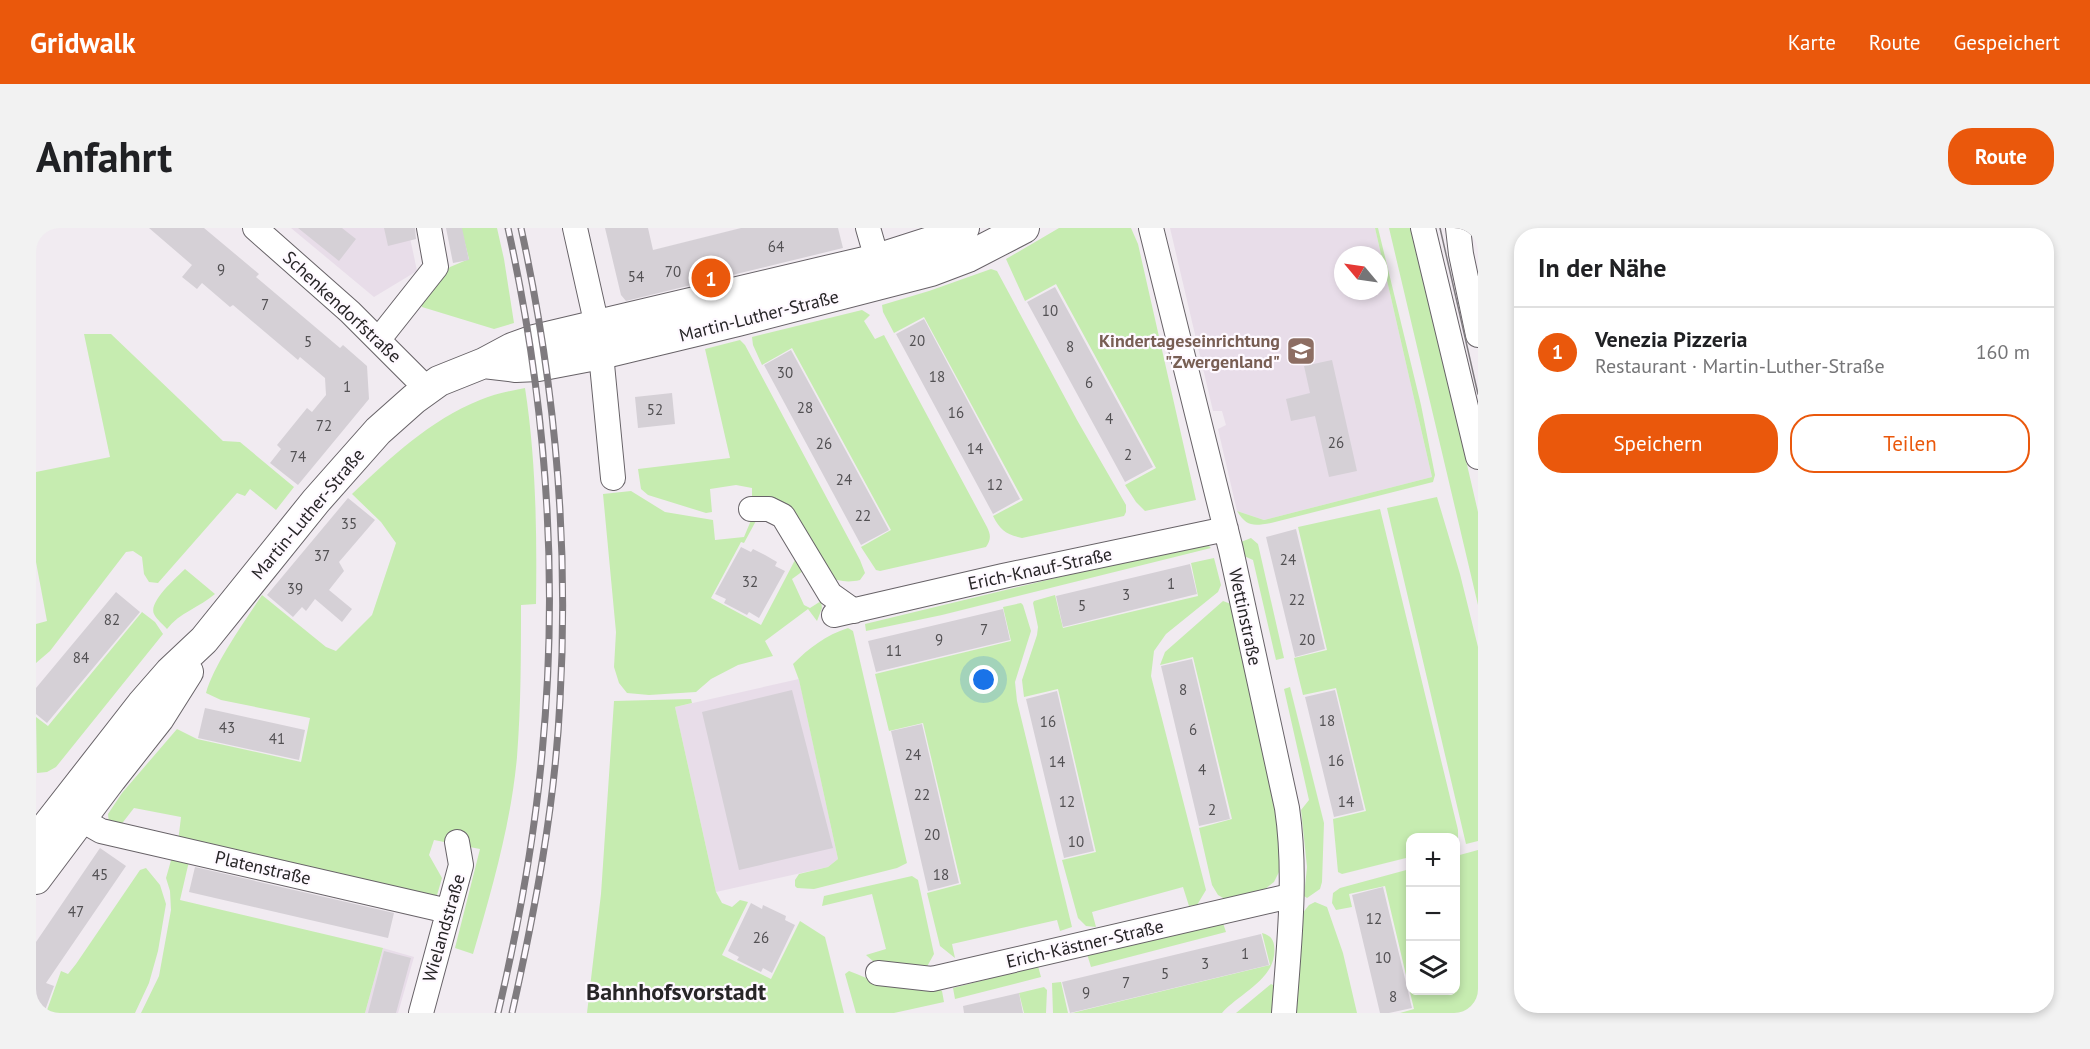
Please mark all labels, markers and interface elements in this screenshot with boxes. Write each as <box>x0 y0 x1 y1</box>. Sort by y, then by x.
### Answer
text: Gridwalk <box>30 24 136 61</box>
text: Karte <box>1788 29 1836 56</box>
text: Route <box>1869 29 1920 56</box>
text: Gespeichert <box>1953 29 2060 56</box>
button: Route <box>1948 128 2054 185</box>
text: Anfahrt <box>36 129 172 184</box>
house number: 64 <box>768 237 784 256</box>
street label: Schenkendorfstraße <box>278 246 406 367</box>
north arrow <box>1334 246 1388 300</box>
text: In der Nähe <box>1538 251 1666 284</box>
pin: 1 <box>692 256 730 300</box>
house number: 9 <box>217 260 225 279</box>
house number: 70 <box>665 262 681 281</box>
house number: 54 <box>628 267 644 286</box>
street label: Martin-Luther-Straße <box>677 285 841 347</box>
house number: 7 <box>261 295 269 314</box>
house number: 10 <box>1042 301 1058 320</box>
text: Venezia Pizzeria <box>1595 325 1748 353</box>
place label: Kindertageseinrichtung "Zwergenland" <box>1099 329 1280 373</box>
house number: 20 <box>909 331 925 350</box>
house number: 5 <box>304 332 312 351</box>
school or university icon: Kindertageseinrichtung "Zwergenland" <box>1285 335 1317 367</box>
house number: 8 <box>1066 337 1074 356</box>
text: 1 <box>1552 339 1563 365</box>
text: 160 m <box>1976 339 2030 365</box>
text: Restaurant · Martin-Luther-Straße <box>1595 353 1885 379</box>
house number: 30 <box>777 363 793 382</box>
house number: 18 <box>929 367 945 386</box>
house number: 6 <box>1085 373 1093 392</box>
house number: 1 <box>343 377 351 396</box>
house number: 28 <box>797 398 813 417</box>
house number: 52 <box>647 400 663 419</box>
house number: 16 <box>948 403 964 422</box>
house number: 4 <box>1105 409 1113 428</box>
button: Speichern <box>1538 414 1778 473</box>
button: Teilen <box>1790 414 2030 473</box>
house number: 72 <box>316 416 332 435</box>
house number: 26 <box>1328 433 1344 452</box>
house number: 26 <box>816 434 832 453</box>
house number: 14 <box>967 439 983 458</box>
street label: Martin-Luther-Straße <box>246 443 369 584</box>
house number: 2 <box>1124 445 1132 464</box>
house number: 74 <box>290 447 306 466</box>
house number: 24 <box>836 470 852 489</box>
house number: 12 <box>987 475 1003 494</box>
house number: 22 <box>855 506 871 525</box>
house number: 35 <box>341 514 357 533</box>
street label: Erich-Knauf-Straße <box>966 542 1114 595</box>
house number: 37 <box>314 546 330 565</box>
house number: 24 <box>1280 550 1296 569</box>
street label: Wettinstraße <box>1224 566 1267 668</box>
house number: 32 <box>742 572 758 591</box>
house number: 1 <box>1167 574 1175 593</box>
house number: 39 <box>287 579 303 598</box>
house number: 3 <box>1122 585 1130 604</box>
house number: 22 <box>1289 590 1305 609</box>
house number: 5 <box>1078 596 1086 615</box>
house number: 82 <box>104 610 120 629</box>
house number: 7 <box>980 620 988 639</box>
house number: 9 <box>935 630 943 649</box>
house number: 20 <box>1299 630 1315 649</box>
house number: 11 <box>886 641 902 660</box>
house number: 84 <box>73 648 89 667</box>
your location <box>969 665 998 694</box>
house number: 8 <box>1179 680 1187 699</box>
house number: 18 <box>1319 711 1335 730</box>
house number: 16 <box>1040 712 1056 731</box>
house number: 43 <box>219 718 235 737</box>
house number: 6 <box>1189 720 1197 739</box>
house number: 41 <box>269 729 285 748</box>
house number: 24 <box>905 745 921 764</box>
house number: 16 <box>1328 751 1344 770</box>
house number: 14 <box>1049 752 1065 771</box>
house number: 4 <box>1198 760 1206 779</box>
house number: 22 <box>914 785 930 804</box>
house number: 12 <box>1059 792 1075 811</box>
house number: 14 <box>1338 792 1354 811</box>
house number: 2 <box>1208 800 1216 819</box>
house number: 20 <box>924 825 940 844</box>
house number: 10 <box>1068 832 1084 851</box>
map controls <box>1406 833 1460 995</box>
button: + <box>1406 833 1460 887</box>
street label: Platenstraße <box>213 845 313 890</box>
house number: 45 <box>92 865 108 884</box>
house number: 18 <box>933 865 949 884</box>
street label: Wielandstraße <box>417 871 470 984</box>
button: − <box>1406 887 1460 941</box>
house number: 47 <box>68 902 84 921</box>
house number: 12 <box>1366 909 1382 928</box>
street label: Erich-Kästner-Straße <box>1004 914 1166 973</box>
house number: 26 <box>753 928 769 947</box>
button: layers <box>1406 941 1460 995</box>
house number: 1 <box>1241 944 1249 963</box>
house number: 10 <box>1375 948 1391 967</box>
house number: 3 <box>1201 954 1209 973</box>
house number: 5 <box>1161 964 1169 983</box>
house number: 7 <box>1122 973 1130 992</box>
district label: Bahnhofsvorstadt <box>586 976 767 1007</box>
house number: 9 <box>1082 983 1090 1002</box>
house number: 8 <box>1389 987 1397 1006</box>

